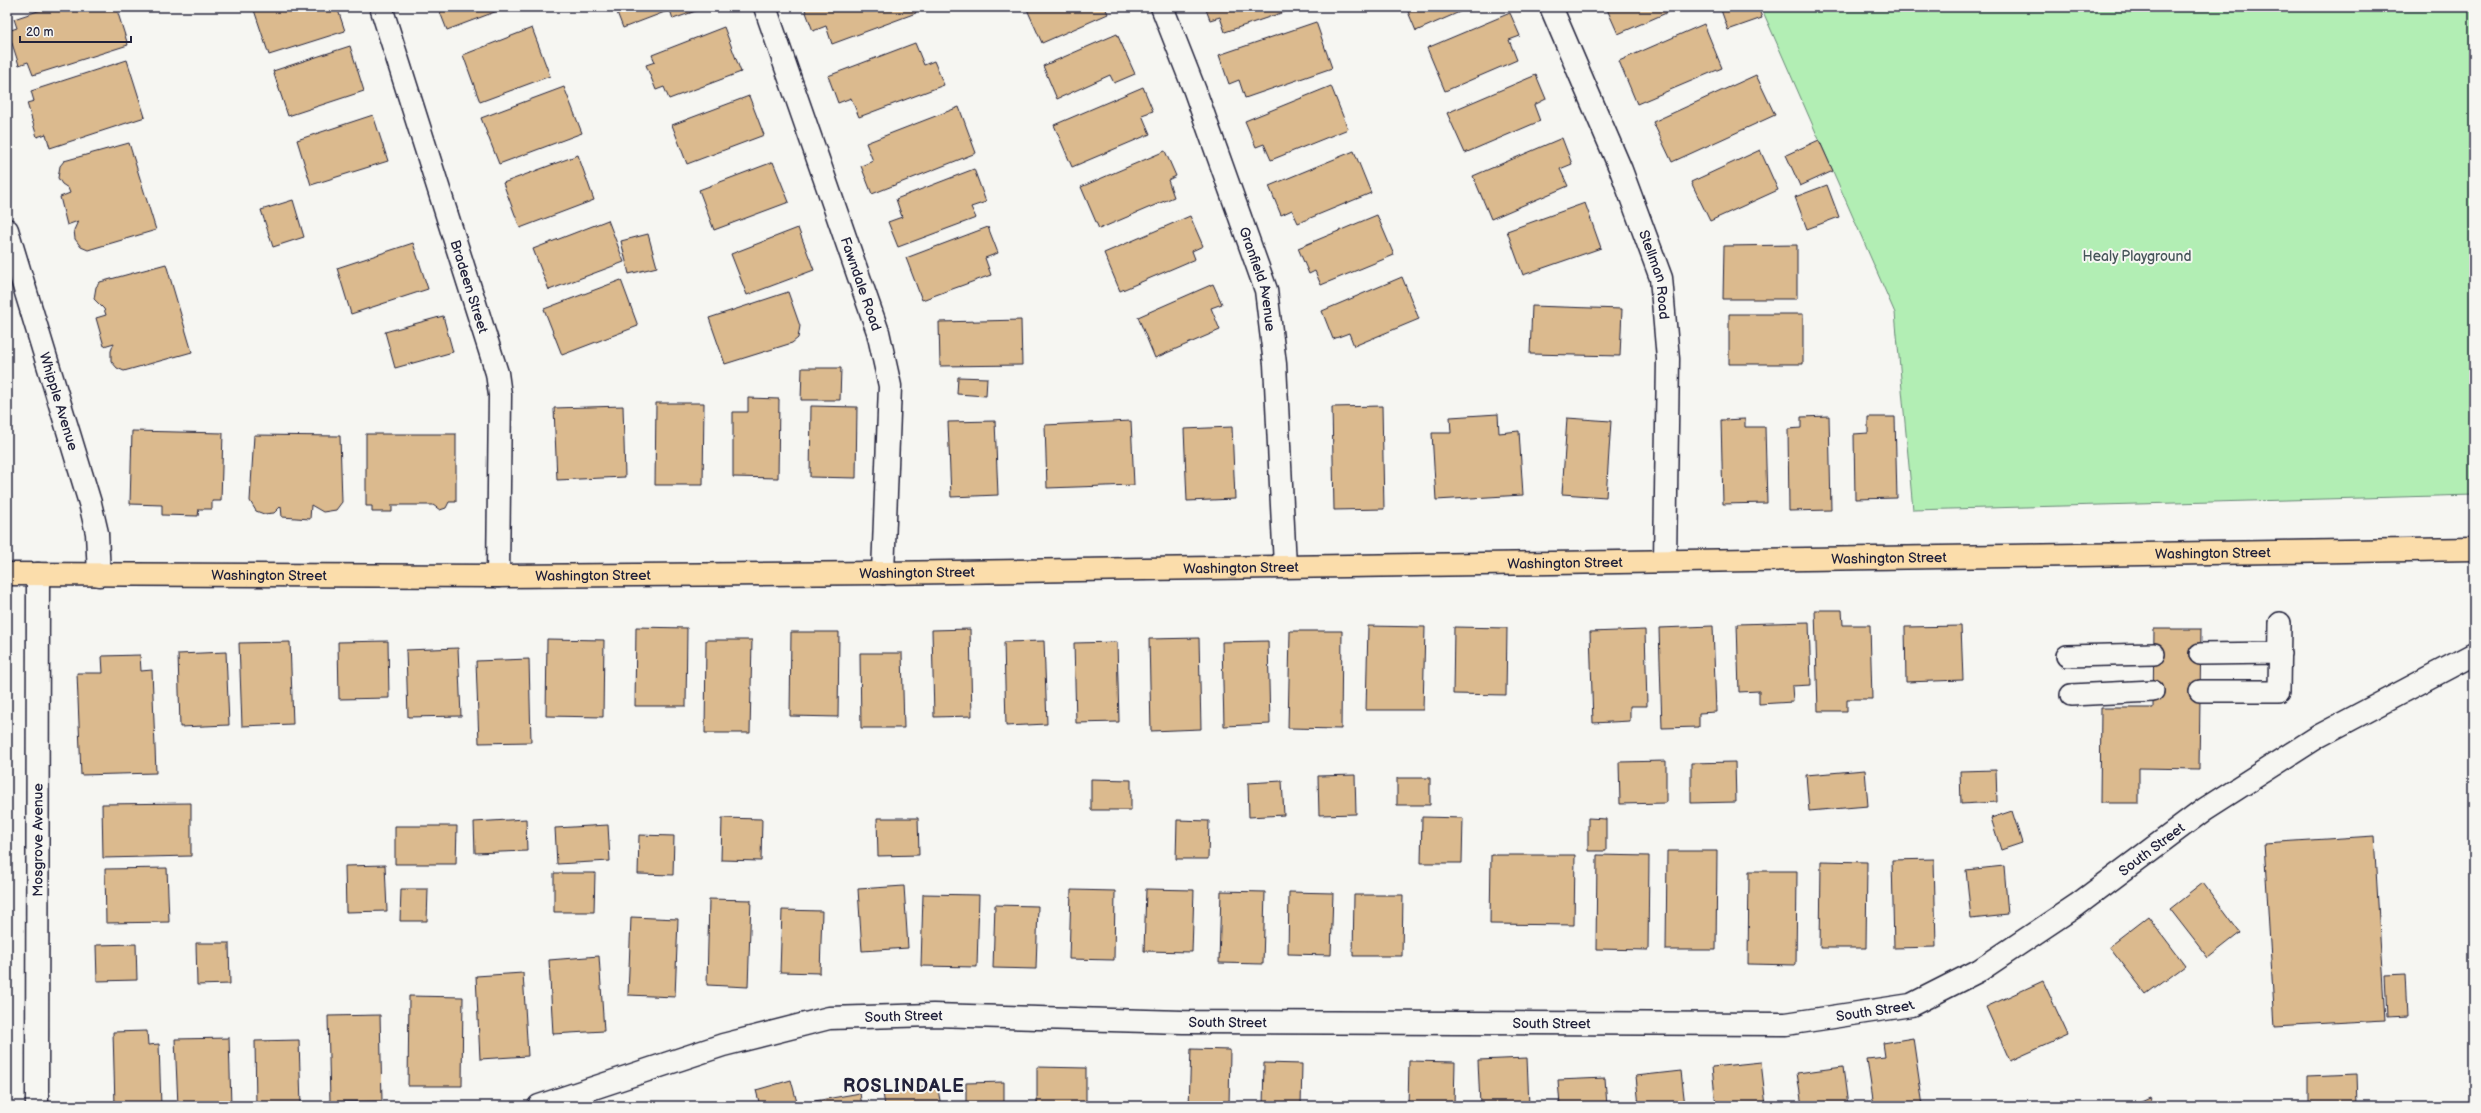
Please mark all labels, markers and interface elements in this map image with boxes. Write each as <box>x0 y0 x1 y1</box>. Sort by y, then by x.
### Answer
scale bar <box>20 18 131 44</box>
text: 20 m <box>26 25 53 40</box>
street label: Granfield Avenue <box>1235 225 1279 332</box>
street label: Stellman Road <box>1635 228 1673 320</box>
street label: Fawndale Road <box>837 235 885 333</box>
street label: Bradeen Street <box>446 238 492 336</box>
park label: Healy Playground <box>2083 248 2191 265</box>
street label: Whipple Avenue <box>36 350 82 453</box>
street label: Washington Street <box>2155 544 2271 563</box>
street label: Washington Street <box>1831 549 1948 568</box>
street label: Washington Street <box>1507 554 1624 573</box>
street label: Washington Street <box>1183 559 1300 577</box>
street label: Washington Street <box>859 564 976 582</box>
street label: Washington Street <box>211 567 328 584</box>
street label: Washington Street <box>535 567 652 585</box>
street label: Mosgrove Avenue <box>29 783 47 897</box>
street label: South Street <box>2115 819 2189 880</box>
street label: South Street <box>1835 997 1918 1025</box>
street label: South Street <box>864 1007 944 1026</box>
street label: South Street <box>1189 1014 1267 1031</box>
street label: South Street <box>1513 1015 1591 1032</box>
district label: ROSLINDALE <box>843 1076 965 1097</box>

